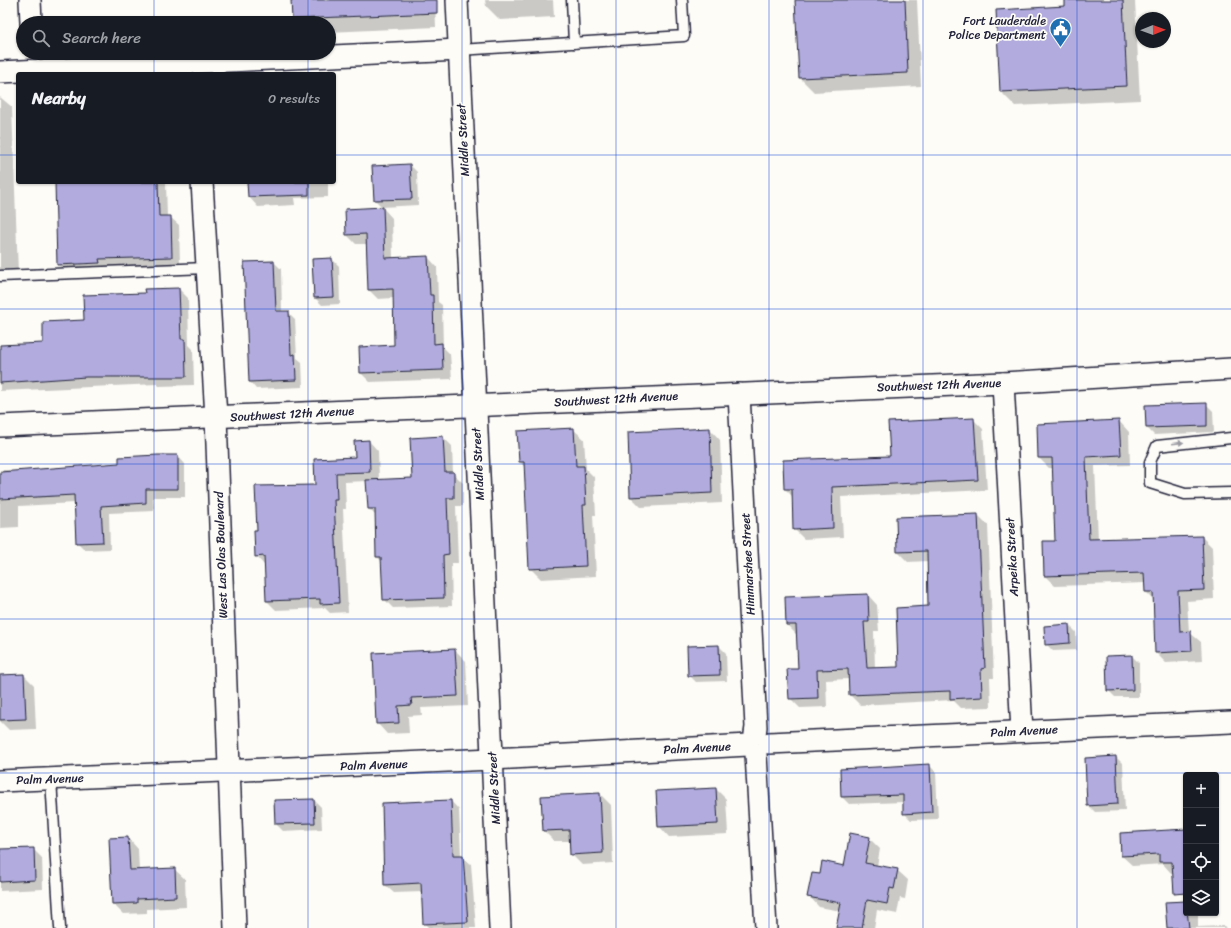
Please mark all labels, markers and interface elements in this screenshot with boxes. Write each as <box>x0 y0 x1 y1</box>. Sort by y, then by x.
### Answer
place label: Fort Lauderdale Police Department <box>948 10 1046 46</box>
north arrow <box>1135 12 1171 48</box>
public building icon: Fort Lauderdale Police Department <box>1048 15 1074 48</box>
search box <box>16 16 336 60</box>
text: Search here <box>62 25 141 51</box>
icon: search <box>30 27 52 49</box>
text: Nearby <box>32 83 86 113</box>
text: 0 results <box>268 87 320 110</box>
street label: Middle Street <box>450 102 476 177</box>
street label: Southwest 12th Avenue <box>877 372 1002 398</box>
street label: Southwest 12th Avenue <box>553 385 679 413</box>
street label: Southwest 12th Avenue <box>229 400 355 428</box>
street label: Middle Street <box>465 426 491 501</box>
one-way arrow <box>1172 440 1184 446</box>
street label: West Las Olas Boulevard <box>208 491 234 619</box>
street label: Himmarshee Street <box>734 512 762 616</box>
street label: Arpeika Street <box>999 516 1025 598</box>
street label: Palm Avenue <box>990 718 1058 744</box>
street label: Palm Avenue <box>663 735 731 761</box>
street label: Middle Street <box>481 750 507 825</box>
street label: Palm Avenue <box>340 753 408 777</box>
street label: Palm Avenue <box>16 767 84 791</box>
map controls <box>1183 772 1219 916</box>
button: + <box>1183 772 1219 808</box>
button: − <box>1183 808 1219 844</box>
button: locate <box>1183 844 1219 880</box>
button: layers <box>1183 880 1219 916</box>

